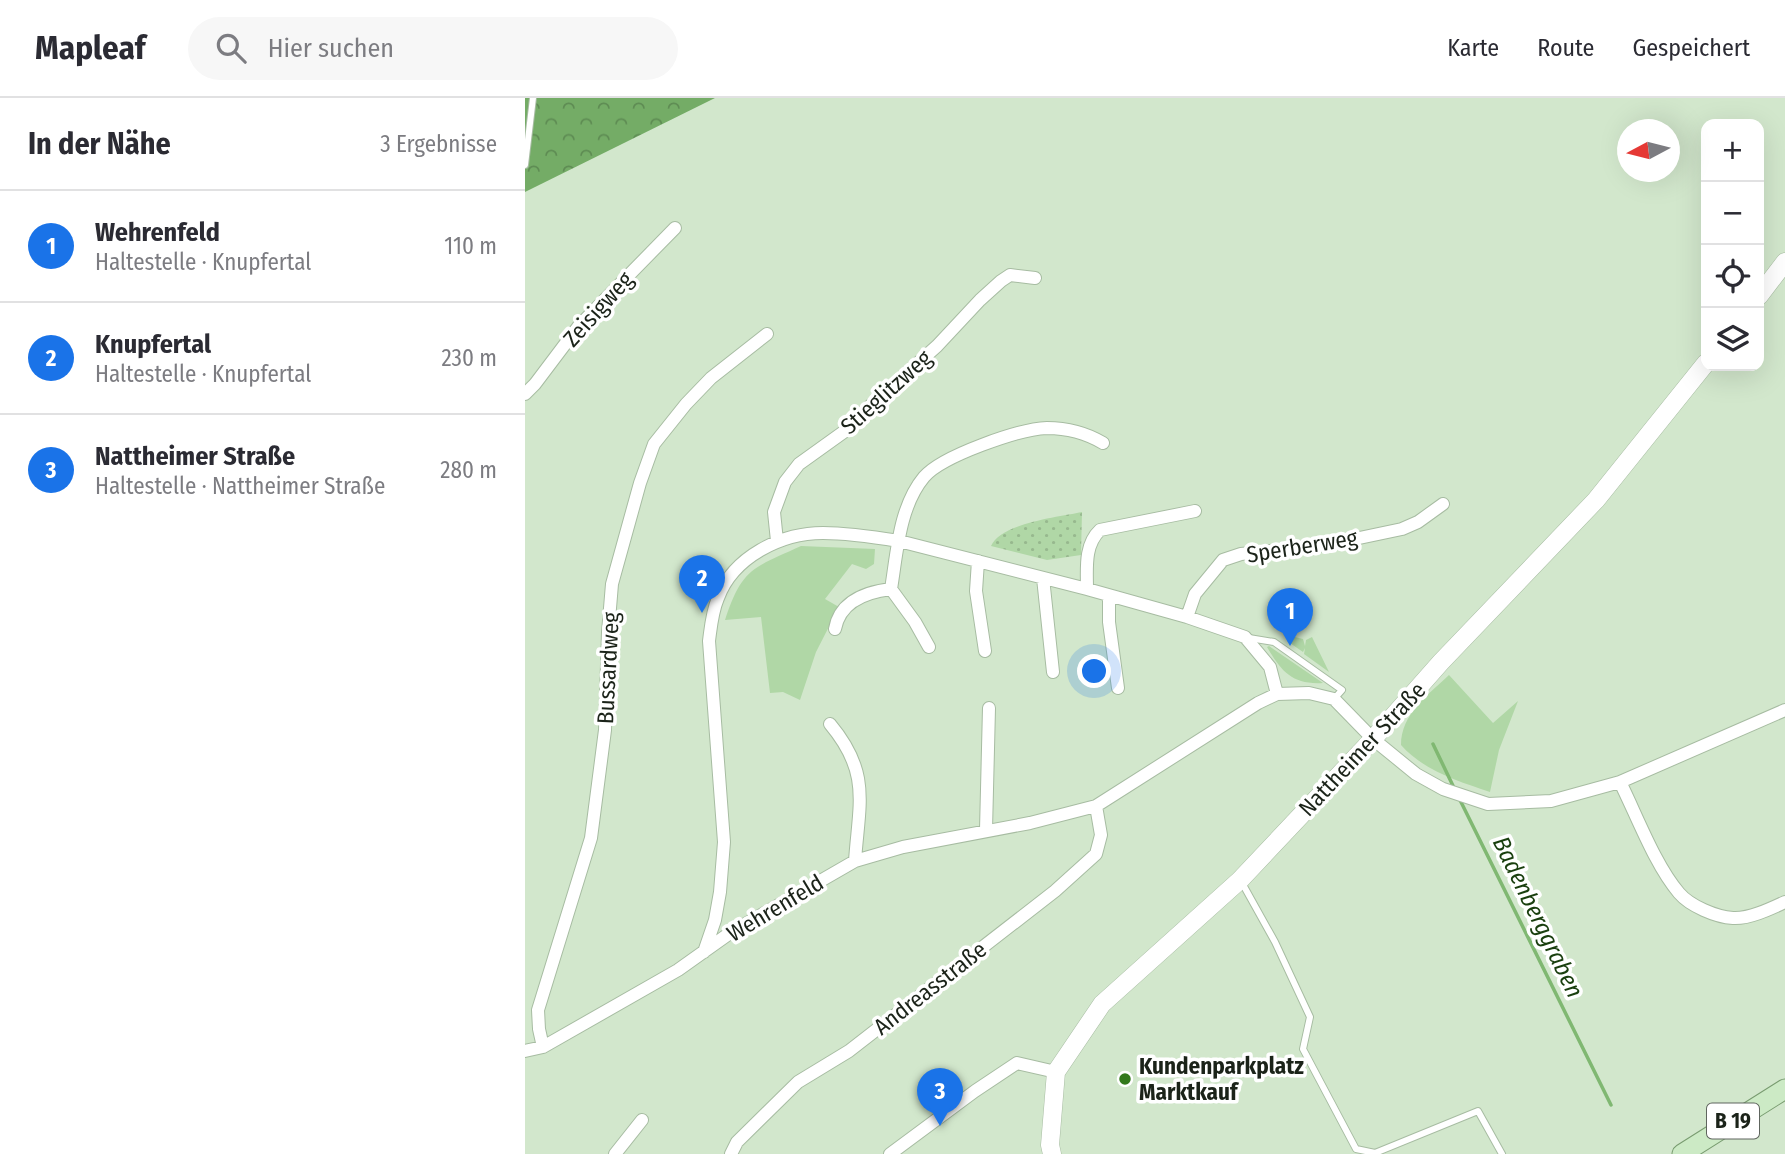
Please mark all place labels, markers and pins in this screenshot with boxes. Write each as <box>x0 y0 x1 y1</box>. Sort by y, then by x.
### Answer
pin: 2 <box>679 555 725 613</box>
pin: 1 <box>1267 588 1313 646</box>
place label: Kundenparkplatz Marktkauf <box>1139 1052 1304 1106</box>
pin: 3 <box>917 1068 963 1126</box>
marker: Kundenparkplatz Marktkauf <box>1117 1071 1133 1087</box>

